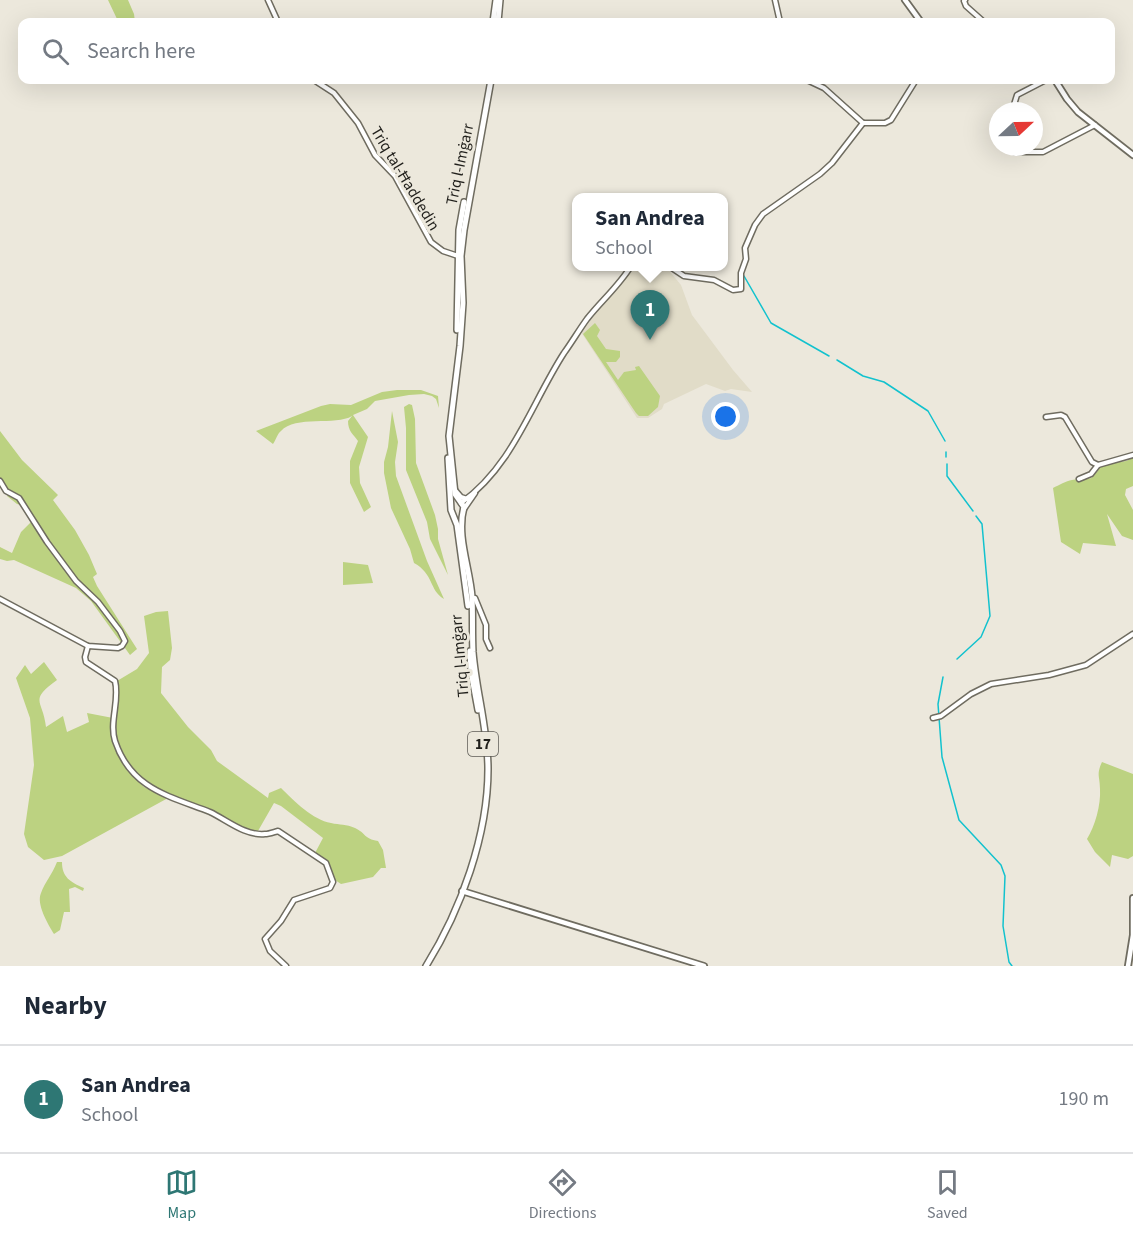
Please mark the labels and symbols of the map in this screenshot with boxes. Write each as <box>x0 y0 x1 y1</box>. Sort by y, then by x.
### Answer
north arrow <box>989 102 1043 156</box>
street label: Triq l-Imġarr <box>441 121 479 207</box>
street label: Triq tal-Ħaddedin <box>365 122 445 235</box>
pin: 1 <box>630 290 670 340</box>
your location <box>711 402 740 431</box>
street label: Triq l-Imġarr <box>445 613 475 698</box>
road number: 17 <box>468 732 498 756</box>

